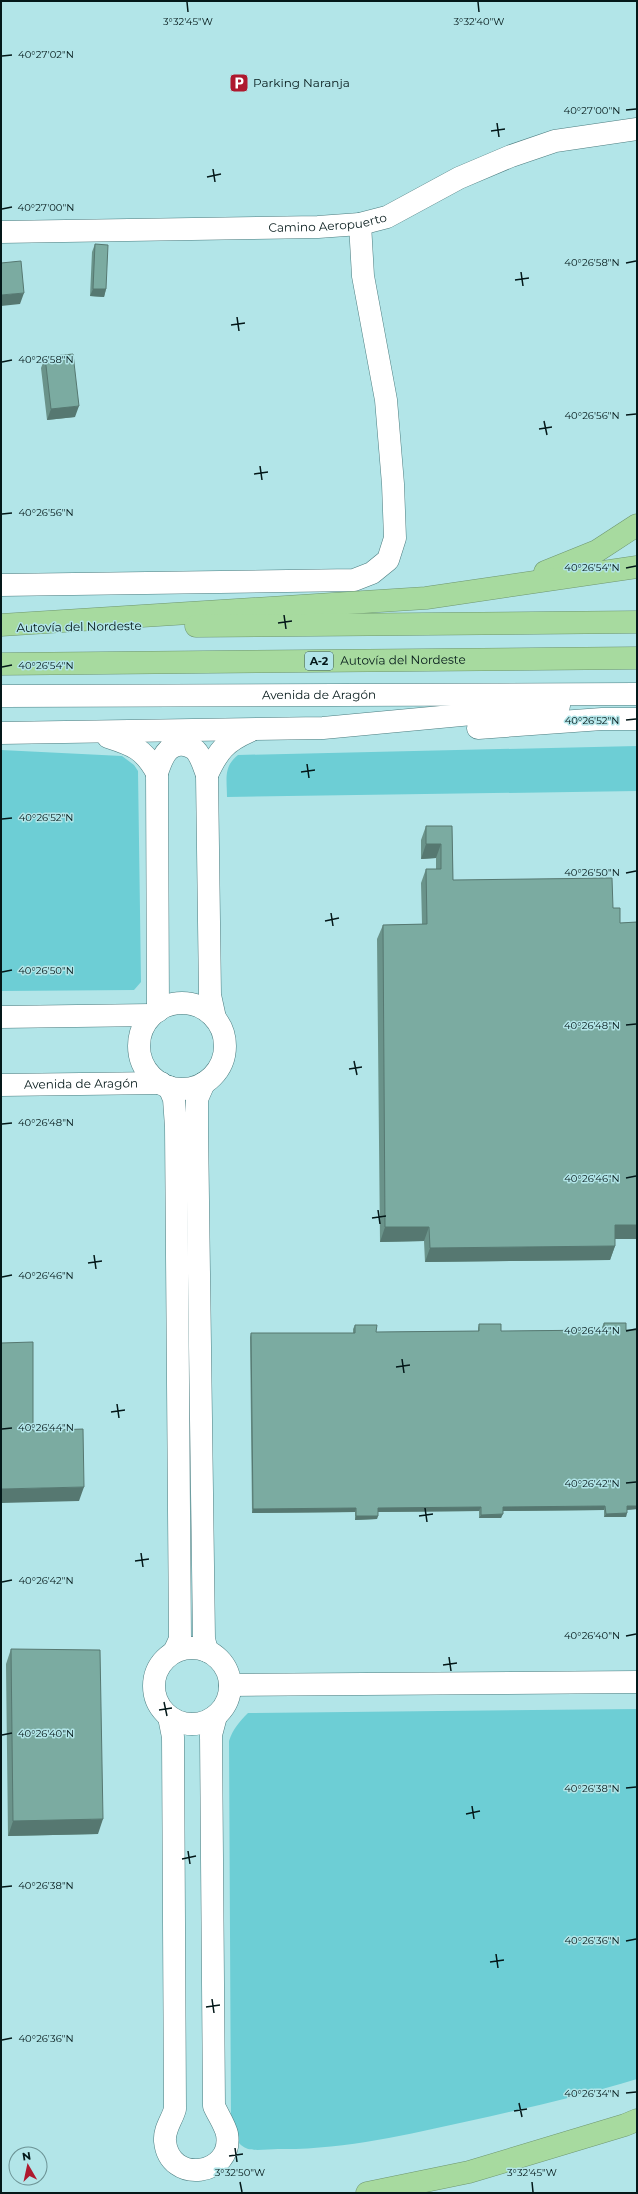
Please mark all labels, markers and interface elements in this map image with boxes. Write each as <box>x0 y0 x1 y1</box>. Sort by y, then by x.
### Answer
text: 3°32'45"W <box>163 15 213 28</box>
text: 3°32'40"W <box>454 15 504 28</box>
text: 40°27'02"N <box>18 48 74 61</box>
parking icon: Parking Naranja <box>228 72 250 94</box>
place label: Parking Naranja <box>253 75 350 90</box>
text: 40°27'00"N <box>564 104 620 117</box>
text: 40°27'00"N <box>18 201 74 214</box>
street label: Camino Aeropuerto <box>268 209 388 235</box>
text: 40°26'58"N <box>564 256 620 269</box>
text: 40°26'58"N <box>18 353 74 366</box>
text: 40°26'56"N <box>564 409 620 422</box>
text: 40°26'56"N <box>18 506 74 519</box>
text: 40°26'54"N <box>564 561 620 574</box>
street label: Autovía del Nordeste <box>16 618 142 635</box>
road number: A-2 <box>305 652 333 670</box>
street label: Autovía del Nordeste <box>340 652 466 668</box>
text: 40°26'54"N <box>18 659 74 672</box>
street label: Avenida de Aragón <box>262 687 376 702</box>
text: 40°26'52"N <box>565 714 619 727</box>
text: 40°26'52"N <box>19 811 73 824</box>
text: 40°26'50"N <box>564 866 620 879</box>
text: 40°26'50"N <box>18 964 74 977</box>
text: 40°26'48"N <box>564 1019 620 1032</box>
street label: Avenida de Aragón <box>24 1075 138 1092</box>
text: 40°26'48"N <box>18 1116 74 1129</box>
text: 40°26'46"N <box>564 1172 620 1185</box>
text: 40°26'46"N <box>18 1269 74 1282</box>
text: 40°26'44"N <box>564 1324 620 1337</box>
text: 40°26'44"N <box>18 1421 74 1434</box>
text: 40°26'42"N <box>564 1477 620 1490</box>
text: 40°26'42"N <box>18 1574 74 1587</box>
text: 40°26'40"N <box>564 1629 620 1642</box>
text: 40°26'40"N <box>18 1727 74 1740</box>
text: 40°26'38"N <box>564 1782 620 1795</box>
text: 40°26'38"N <box>18 1879 74 1892</box>
text: 40°26'36"N <box>564 1934 620 1947</box>
text: 40°26'36"N <box>18 2032 74 2045</box>
text: 40°26'34"N <box>564 2087 620 2100</box>
north arrow <box>8 2146 48 2186</box>
text: N <box>21 2149 32 2164</box>
text: 3°32'50"W <box>215 2166 265 2179</box>
text: 3°32'45"W <box>507 2166 557 2179</box>

